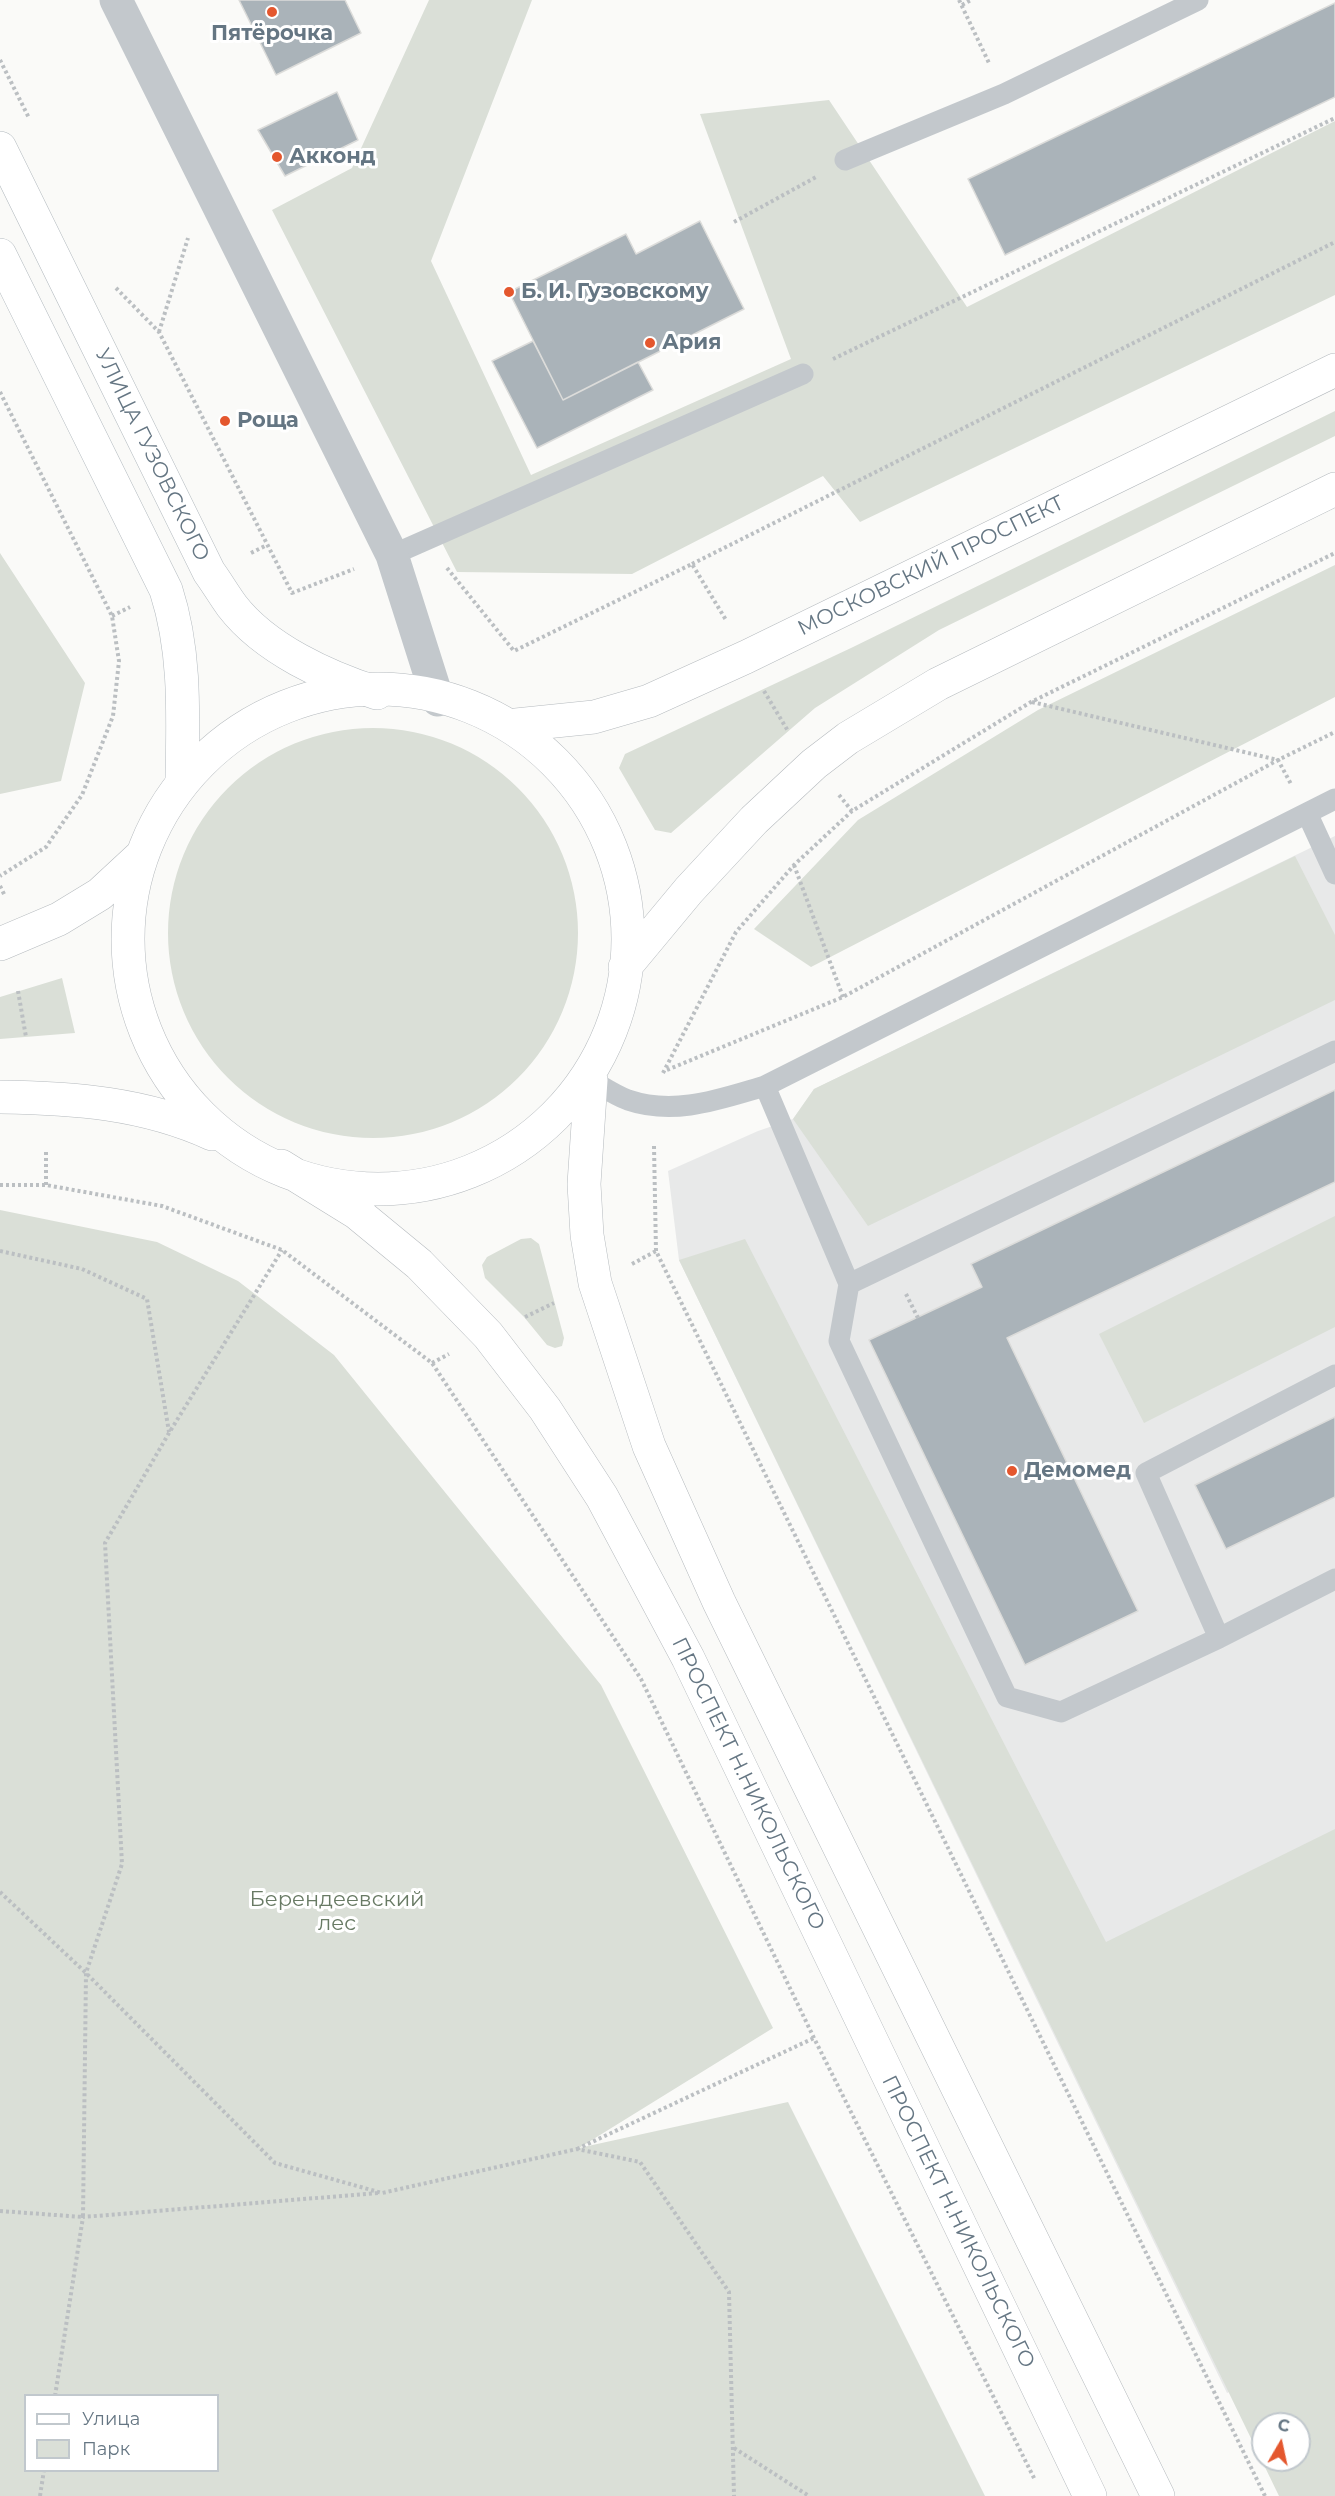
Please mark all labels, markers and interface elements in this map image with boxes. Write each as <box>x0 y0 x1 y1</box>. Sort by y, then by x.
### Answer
marker: Пятёрочка <box>265 5 279 19</box>
place label: Пятёрочка <box>211 21 333 47</box>
place label: Акконд <box>289 144 375 170</box>
marker: Акконд <box>270 150 284 164</box>
place label: Б. И. Гузовскому <box>521 279 709 305</box>
marker: Б. И. Гузовскому <box>502 285 516 299</box>
place label: Ария <box>662 330 721 356</box>
marker: Ария <box>643 336 657 350</box>
street label: УЛИЦА ГУЗОВСКОГО <box>90 345 214 565</box>
place label: Роща <box>237 408 299 434</box>
marker: Роща <box>218 414 232 428</box>
street label: МОСКОВСКИЙ ПРОСПЕКТ <box>794 490 1068 642</box>
place label: Демомед <box>1024 1458 1131 1484</box>
marker: Демомед <box>1005 1464 1019 1478</box>
street label: ПРОСПЕКТ Н.НИКОЛЬСКОГО <box>666 1634 830 1934</box>
park label: Берендеевский лес <box>249 1887 425 1937</box>
street label: ПРОСПЕКТ Н.НИКОЛЬСКОГО <box>876 2072 1040 2372</box>
legend <box>24 2394 219 2472</box>
text: Улица <box>82 2408 140 2430</box>
north arrow <box>1251 2412 1311 2472</box>
text: С <box>1276 2415 1291 2436</box>
text: Парк <box>82 2438 130 2460</box>

